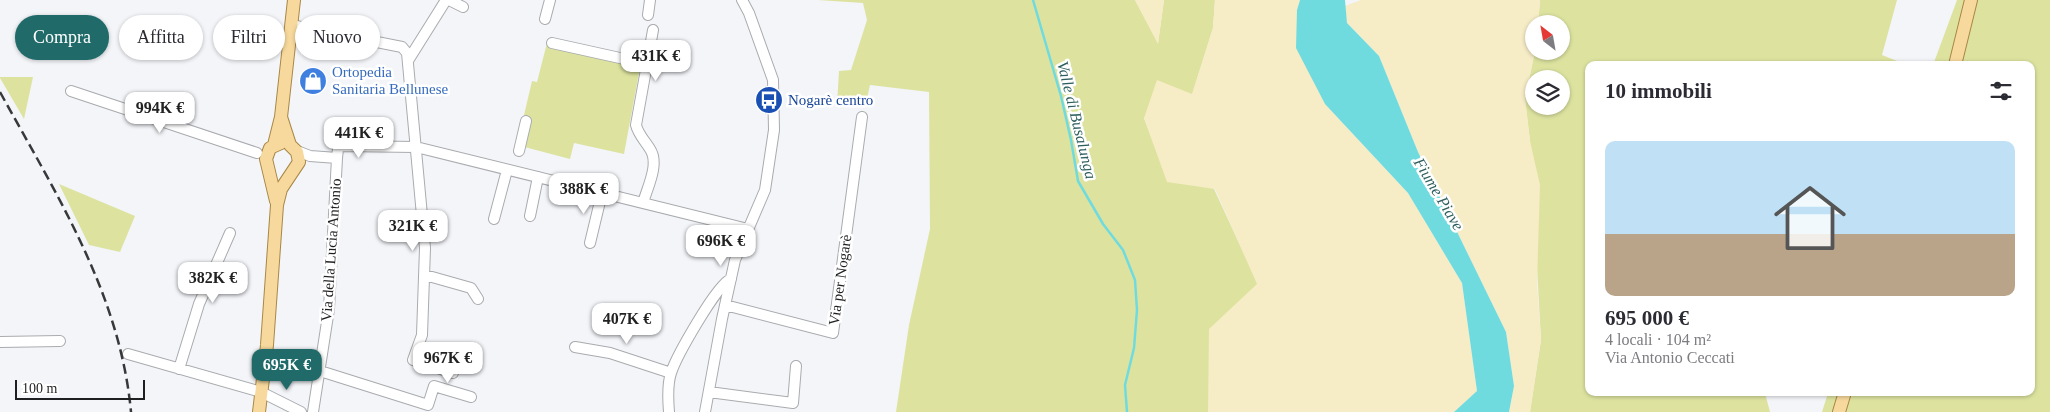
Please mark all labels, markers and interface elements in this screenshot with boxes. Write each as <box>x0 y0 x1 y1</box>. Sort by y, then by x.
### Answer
chip: Compra <box>15 15 109 60</box>
chip: Affitta <box>119 15 203 60</box>
chip: Filtri <box>213 15 285 60</box>
chip: Nuovo <box>295 15 380 60</box>
north arrow <box>1525 15 1570 60</box>
map controls <box>1525 15 1570 115</box>
pin: 431K € <box>615 39 697 82</box>
text: 431K € <box>632 47 680 64</box>
water label: Valle di Busalunga <box>1053 59 1100 181</box>
place label: Ortopedia Sanitaria Bellunese <box>332 64 449 97</box>
shop icon: Ortopedia Sanitaria Bellunese <box>298 66 328 96</box>
button: layers <box>1525 70 1570 115</box>
icon: filters <box>1987 77 2015 105</box>
text: 10 immobili <box>1605 79 1712 103</box>
bus stop icon: Nogarè centro <box>754 85 784 115</box>
pin: 994K € <box>119 92 201 134</box>
place label: Nogarè centro <box>788 92 873 108</box>
text: 994K € <box>136 99 184 116</box>
pin: 441K € <box>318 116 400 159</box>
text: 441K € <box>335 124 383 141</box>
water label: Fiume Piave <box>1410 154 1467 233</box>
pin: 388K € <box>543 172 625 215</box>
icon: home <box>1765 173 1855 263</box>
street label: Via della Lucia Antonio <box>318 178 344 322</box>
text: 388K € <box>560 180 608 197</box>
pin: 321K € <box>372 210 454 252</box>
text: 321K € <box>389 217 437 234</box>
pin: 696K € <box>680 224 762 267</box>
text: 696K € <box>697 232 745 249</box>
street label: Via per Nogarè <box>826 233 854 326</box>
pin: 382K € <box>172 262 254 304</box>
text: 382K € <box>189 269 237 286</box>
pin: 407K € <box>586 302 668 345</box>
text: 695 000 € <box>1605 306 1689 330</box>
text: 407K € <box>603 310 651 327</box>
text: 4 locali · 104 m² <box>1605 331 1711 348</box>
pin: 967K € <box>407 342 489 384</box>
pin: 695K € <box>246 348 328 391</box>
text: 967K € <box>424 349 472 366</box>
text: Via Antonio Ceccati <box>1605 349 1735 366</box>
text: 695K € <box>263 356 311 373</box>
scale bar <box>15 377 145 400</box>
text: 100 m <box>22 381 57 396</box>

